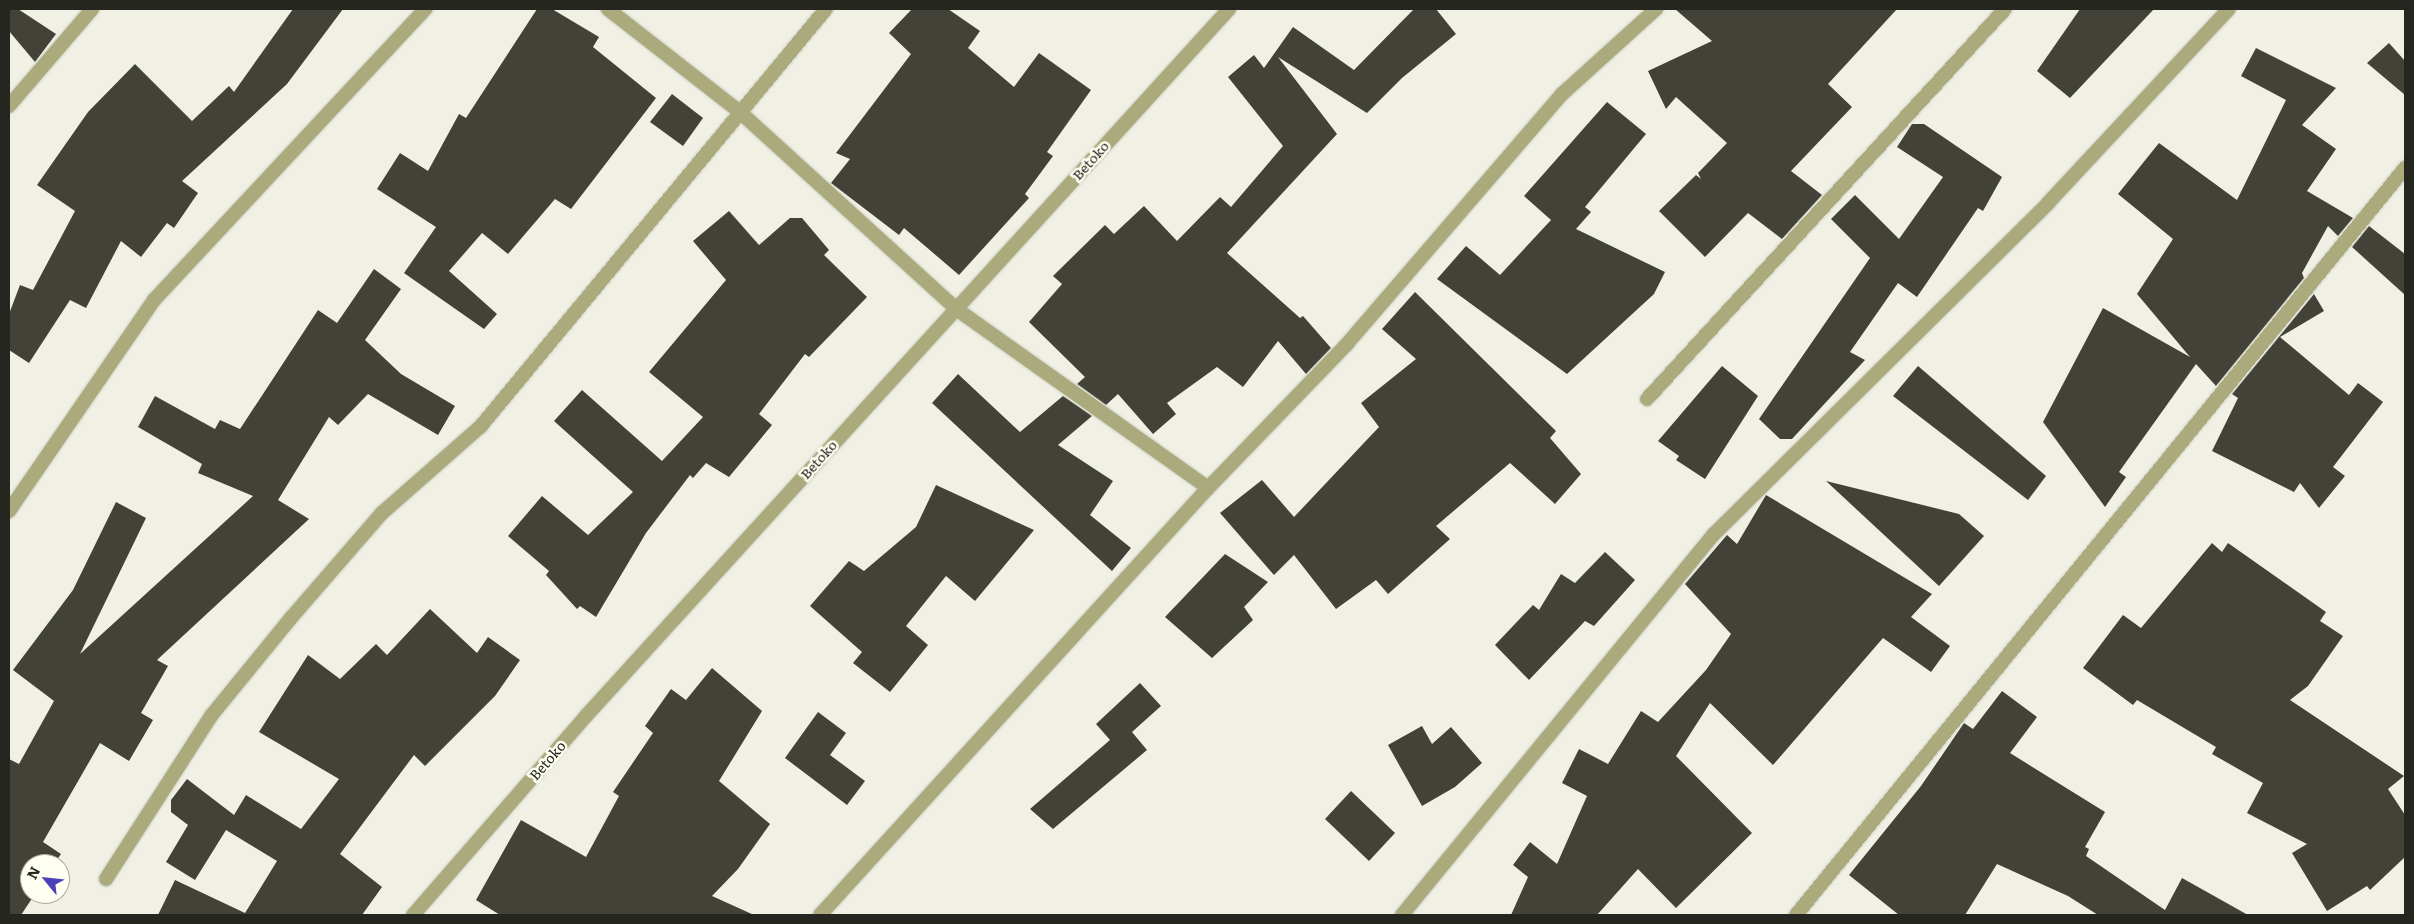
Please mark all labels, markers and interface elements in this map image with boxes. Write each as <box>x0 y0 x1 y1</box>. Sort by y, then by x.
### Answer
street label: Betoko <box>1068 137 1112 183</box>
street label: Betoko <box>796 436 840 482</box>
street label: Betoko <box>525 737 569 783</box>
north arrow <box>20 854 70 904</box>
text: N <box>21 863 44 882</box>

